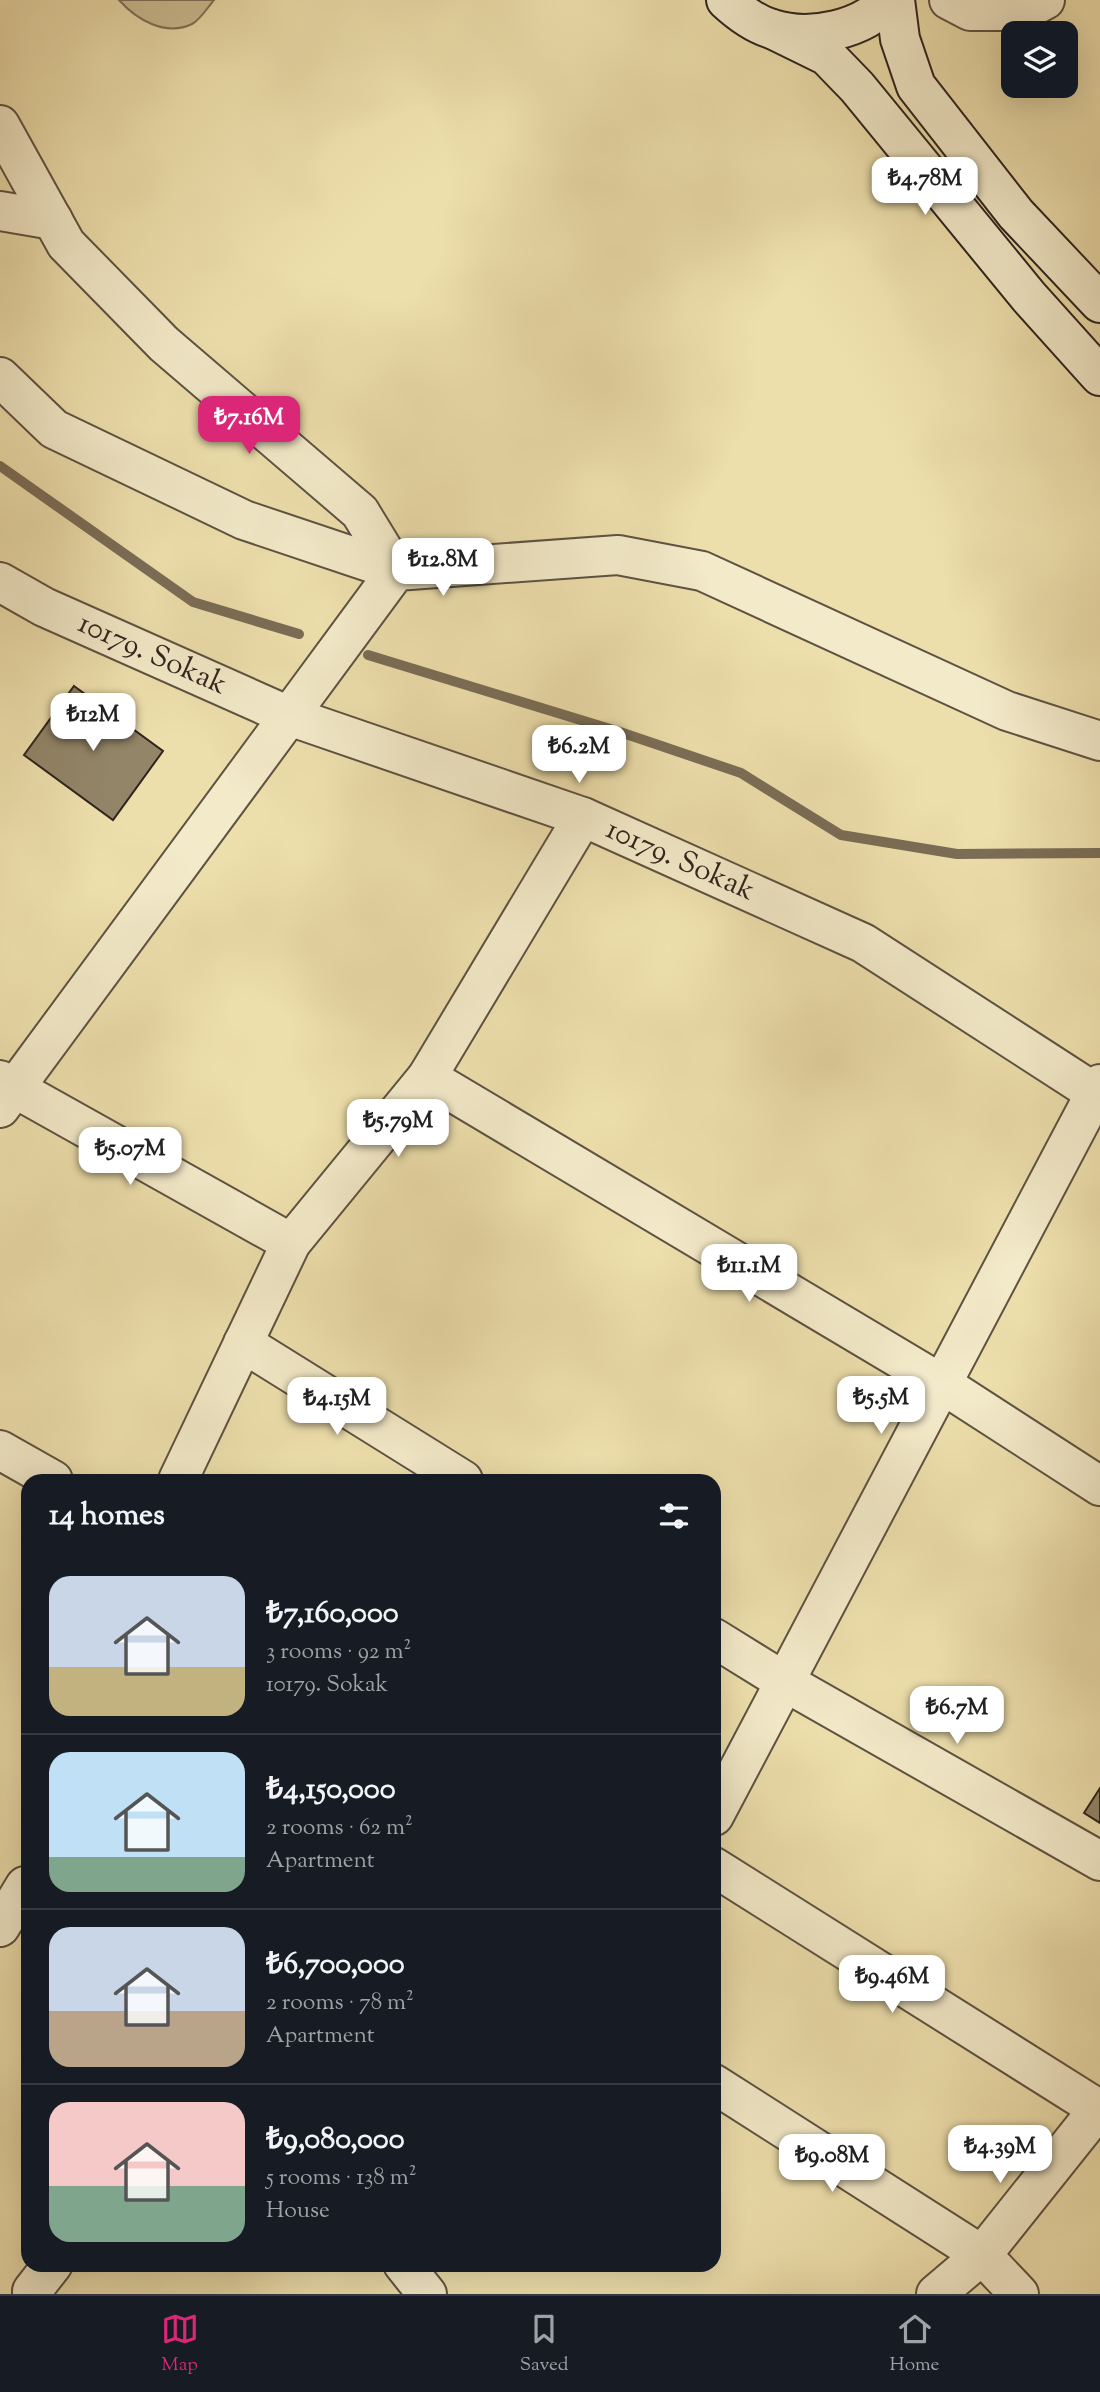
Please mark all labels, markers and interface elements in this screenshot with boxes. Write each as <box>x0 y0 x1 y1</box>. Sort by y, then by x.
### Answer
map controls <box>1001 21 1078 98</box>
button: layers <box>1001 21 1078 98</box>
pin: ₺4.78M <box>868 158 982 217</box>
text: ₺4.78M <box>888 163 962 196</box>
pin: ₺7.16M <box>192 396 306 456</box>
text: ₺7.16M <box>214 402 284 435</box>
pin: ₺12.8M <box>386 538 500 598</box>
text: ₺12.8M <box>408 544 478 577</box>
street label: 10179. Sokak <box>70 603 234 707</box>
pin: ₺12M <box>52 694 134 753</box>
text: ₺12M <box>67 699 119 732</box>
pin: ₺6.2M <box>530 726 628 785</box>
text: ₺6.2M <box>548 731 610 764</box>
street label: 10179. Sokak <box>598 809 762 913</box>
pin: ₺5.79M <box>341 1100 455 1159</box>
text: ₺5.79M <box>363 1105 433 1138</box>
pin: ₺5.07M <box>73 1128 187 1187</box>
text: ₺5.07M <box>95 1133 165 1166</box>
pin: ₺11.1M <box>692 1244 806 1304</box>
text: ₺11.1M <box>717 1250 781 1283</box>
pin: ₺5.5M <box>832 1376 930 1436</box>
pin: ₺4.15M <box>280 1378 394 1437</box>
text: ₺5.5M <box>853 1382 909 1415</box>
text: ₺4.15M <box>303 1383 371 1416</box>
text: 14 homes <box>49 1495 165 1538</box>
icon: filters <box>655 1497 693 1535</box>
text: ₺7,160,000 <box>266 1593 399 1636</box>
icon: home <box>105 1604 189 1688</box>
text: 3 rooms · 92 m² <box>266 1636 411 1669</box>
text: 10179. Sokak <box>266 1669 388 1702</box>
pin: ₺6.7M <box>908 1686 1006 1746</box>
text: ₺6.7M <box>926 1692 988 1725</box>
text: ₺4,150,000 <box>266 1769 396 1812</box>
icon: home <box>105 1780 189 1864</box>
text: 2 rooms · 62 m² <box>266 1812 413 1845</box>
text: Apartment <box>266 1845 375 1878</box>
text: ₺6,700,000 <box>266 1944 405 1987</box>
icon: home <box>105 1955 189 2039</box>
pin: ₺9.46M <box>835 1955 949 2015</box>
text: ₺9.46M <box>855 1961 929 1994</box>
text: 2 rooms · 78 m² <box>266 1987 414 2020</box>
text: Apartment <box>266 2020 375 2053</box>
text: ₺9,080,000 <box>266 2119 405 2162</box>
pin: ₺4.39M <box>943 2126 1057 2185</box>
icon: home <box>105 2130 189 2214</box>
text: ₺4.39M <box>964 2131 1036 2164</box>
pin: ₺9.08M <box>775 2134 889 2194</box>
text: ₺9.08M <box>795 2140 869 2173</box>
text: 5 rooms · 138 m² <box>266 2162 417 2195</box>
text: House <box>266 2195 330 2228</box>
tab: Map <box>161 2310 199 2379</box>
tab: Saved <box>520 2310 568 2379</box>
tab: Home <box>890 2310 939 2379</box>

